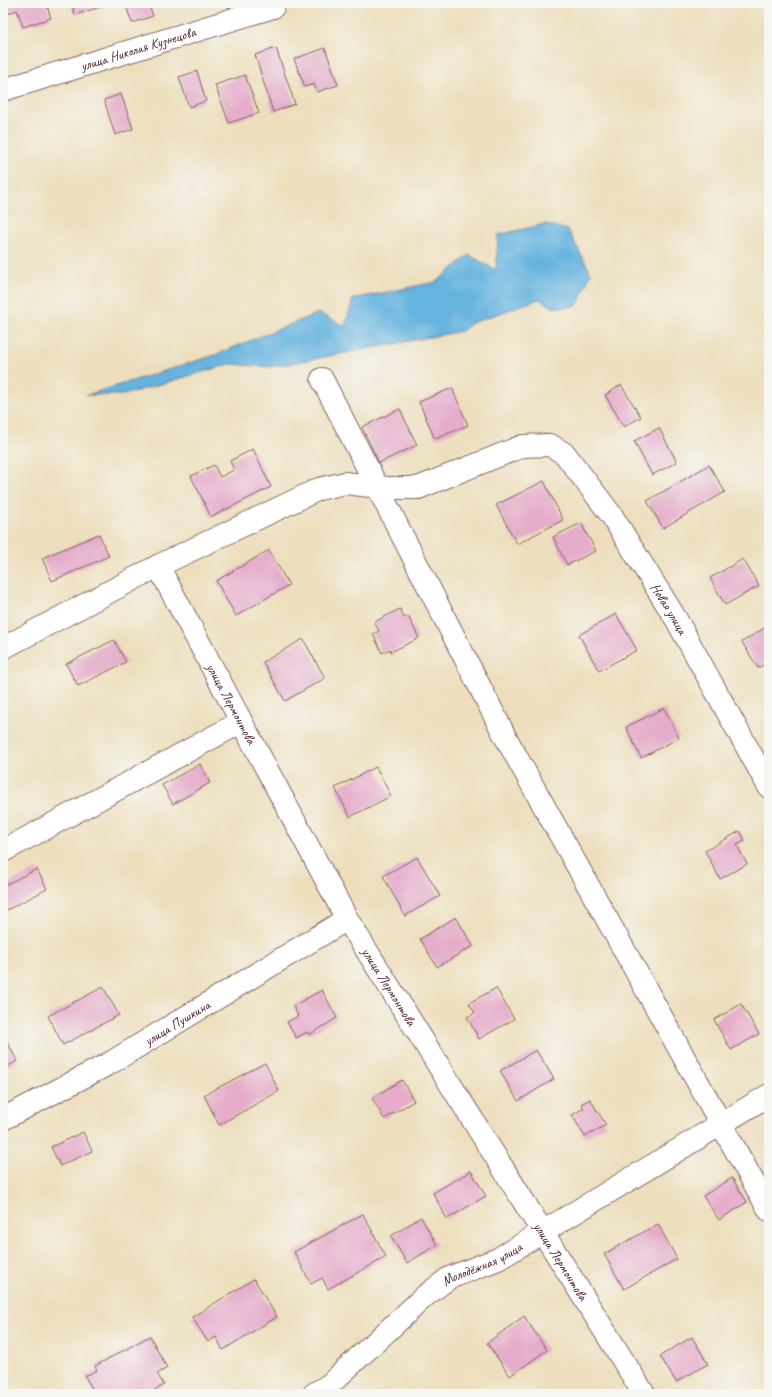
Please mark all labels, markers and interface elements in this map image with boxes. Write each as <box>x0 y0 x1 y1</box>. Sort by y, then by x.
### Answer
street label: улица Николая Кузнецова <box>77 23 199 75</box>
street label: Новая улица <box>647 580 691 639</box>
street label: улица Лермонтова <box>202 659 260 748</box>
street label: улица Лермонтова <box>357 943 420 1030</box>
street label: улица Пушкина <box>140 996 214 1050</box>
street label: улица Лермонтова <box>529 1218 592 1305</box>
street label: Молодёжная улица <box>438 1238 526 1290</box>

